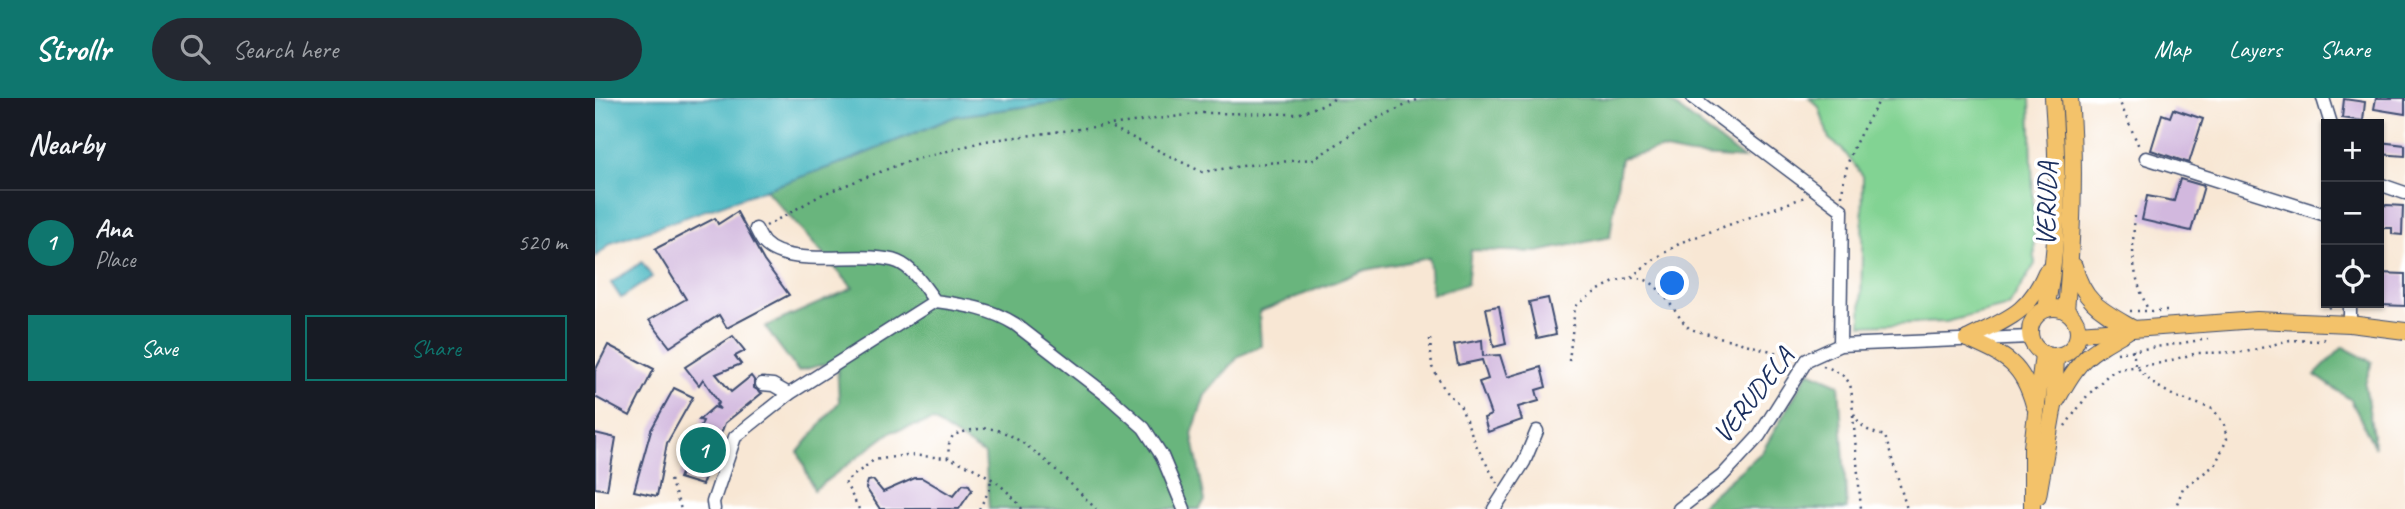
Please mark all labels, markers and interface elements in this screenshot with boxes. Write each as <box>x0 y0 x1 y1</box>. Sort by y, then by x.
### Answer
search box <box>152 18 642 81</box>
text: Strollr <box>35 28 110 70</box>
icon: search <box>176 30 214 68</box>
text: Search here <box>232 33 338 66</box>
text: Map <box>2154 34 2191 64</box>
text: Layers <box>2229 34 2282 64</box>
text: Share <box>2320 34 2370 64</box>
map controls <box>2321 119 2384 308</box>
button: + <box>2321 119 2384 182</box>
text: Nearby <box>28 125 104 163</box>
street label: VERUDA <box>2028 160 2064 247</box>
button: − <box>2321 182 2384 245</box>
text: Ana <box>95 212 132 245</box>
text: 1 <box>46 228 56 257</box>
text: 520 m <box>518 228 567 257</box>
text: Place <box>95 245 135 274</box>
button: locate <box>2321 245 2384 308</box>
your location <box>1655 266 1689 300</box>
button: Save <box>28 315 291 381</box>
button: Share <box>305 315 567 381</box>
street label: VERUDELA <box>1705 339 1802 450</box>
pin: 1 <box>680 424 726 476</box>

